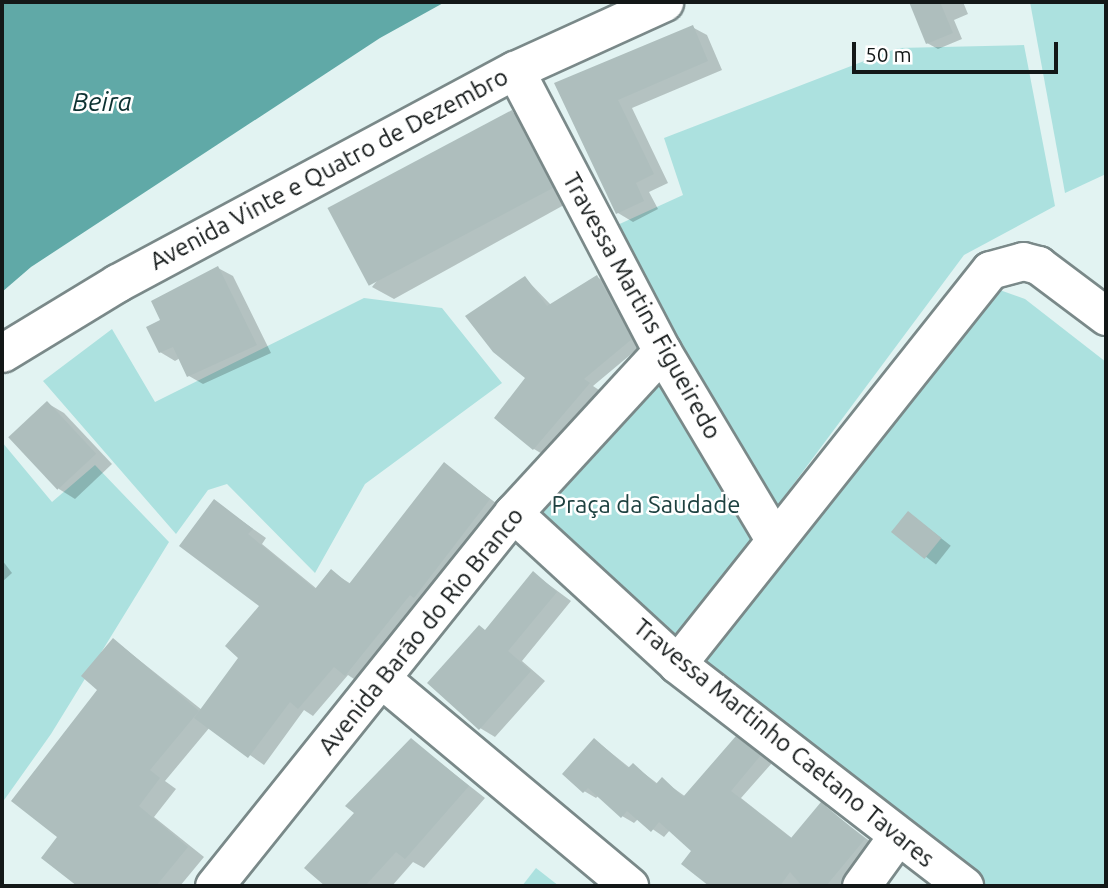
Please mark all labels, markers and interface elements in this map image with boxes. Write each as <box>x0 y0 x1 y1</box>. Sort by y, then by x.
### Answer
scale bar <box>856 28 1062 72</box>
text: 50 m <box>865 42 912 66</box>
street label: Avenida Vinte e Quatro de Dezembro <box>145 62 513 276</box>
water label: Beira <box>72 86 132 118</box>
street label: Travessa Martins Figueiredo <box>557 168 727 444</box>
park label: Praça da Saudade <box>552 491 740 519</box>
street label: Avenida Barão do Rio Branco <box>312 502 530 760</box>
street label: Travessa Martinho Caetano Tavares <box>628 613 940 873</box>

